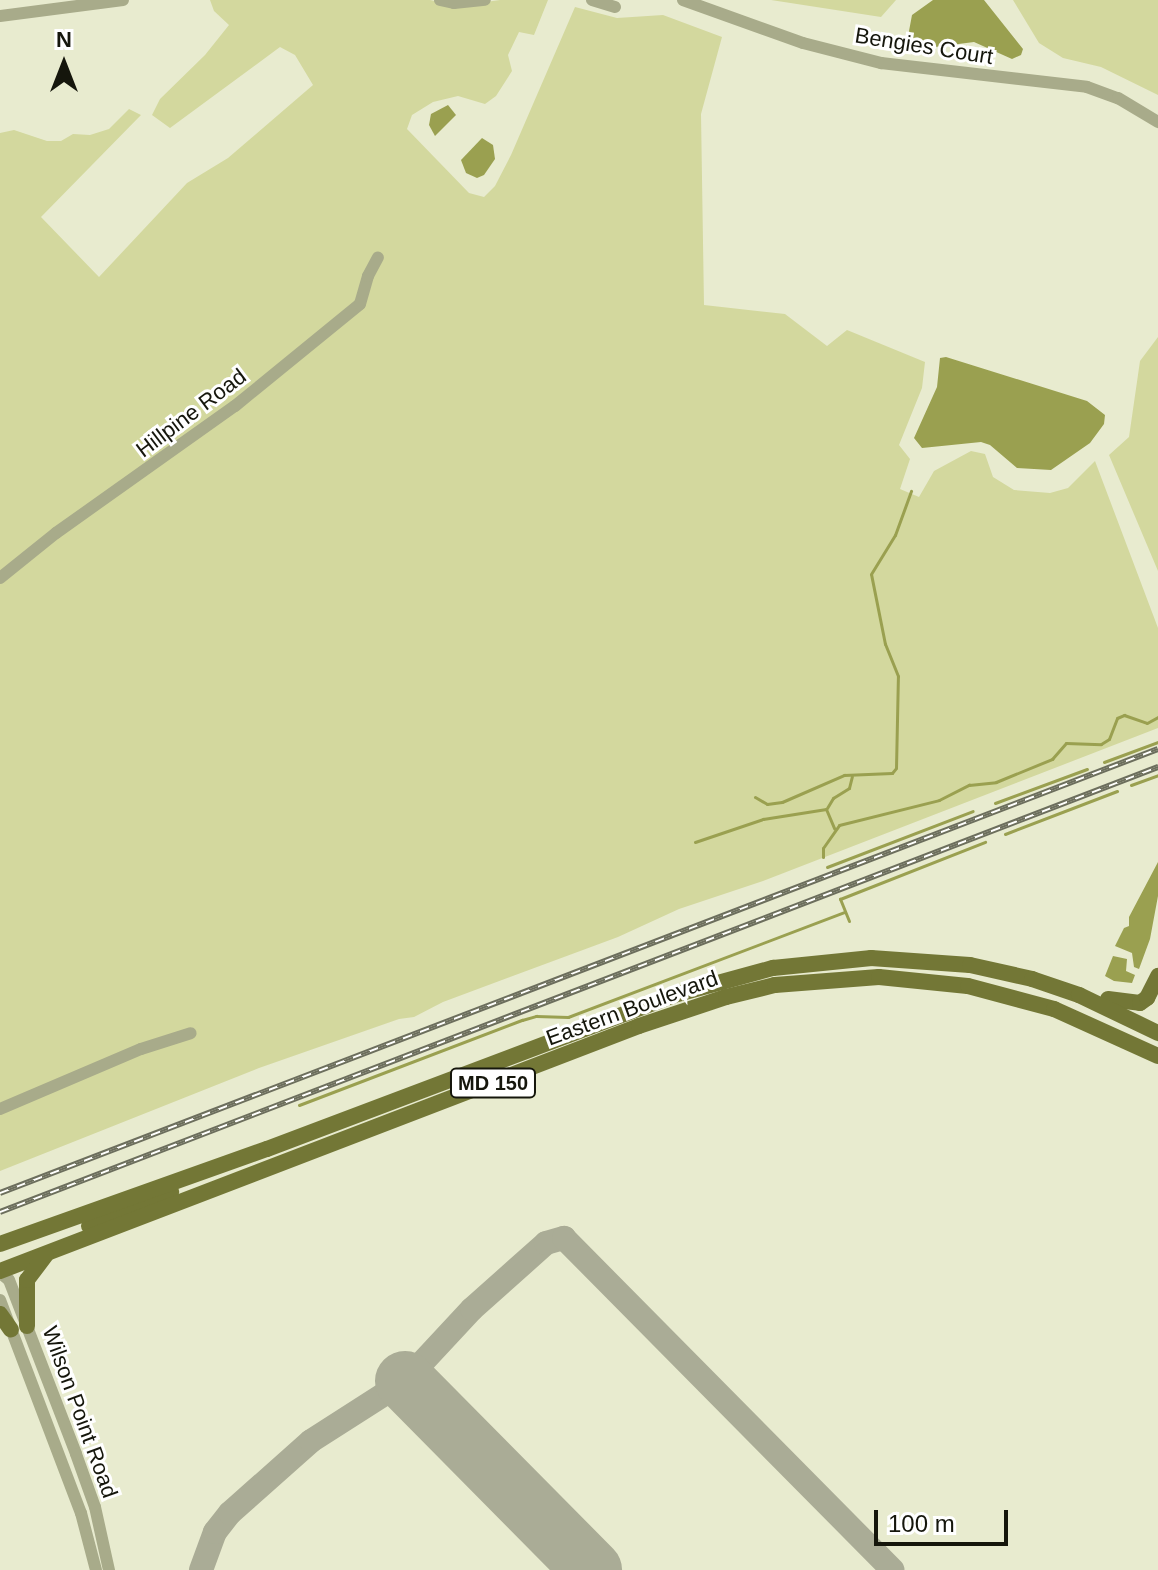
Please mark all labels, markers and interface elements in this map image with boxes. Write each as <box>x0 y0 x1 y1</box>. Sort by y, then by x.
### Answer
street label: Bengies Court <box>853 22 995 70</box>
north arrow <box>24 24 104 104</box>
text: N <box>56 27 72 52</box>
street label: Hillpine Road <box>131 363 251 463</box>
street label: Eastern Boulevard <box>542 965 722 1051</box>
road number: MD 150 <box>449 1067 537 1099</box>
street label: Wilson Point Road <box>37 1322 123 1502</box>
scale bar <box>878 1494 1012 1544</box>
text: 100 m <box>888 1510 955 1537</box>

